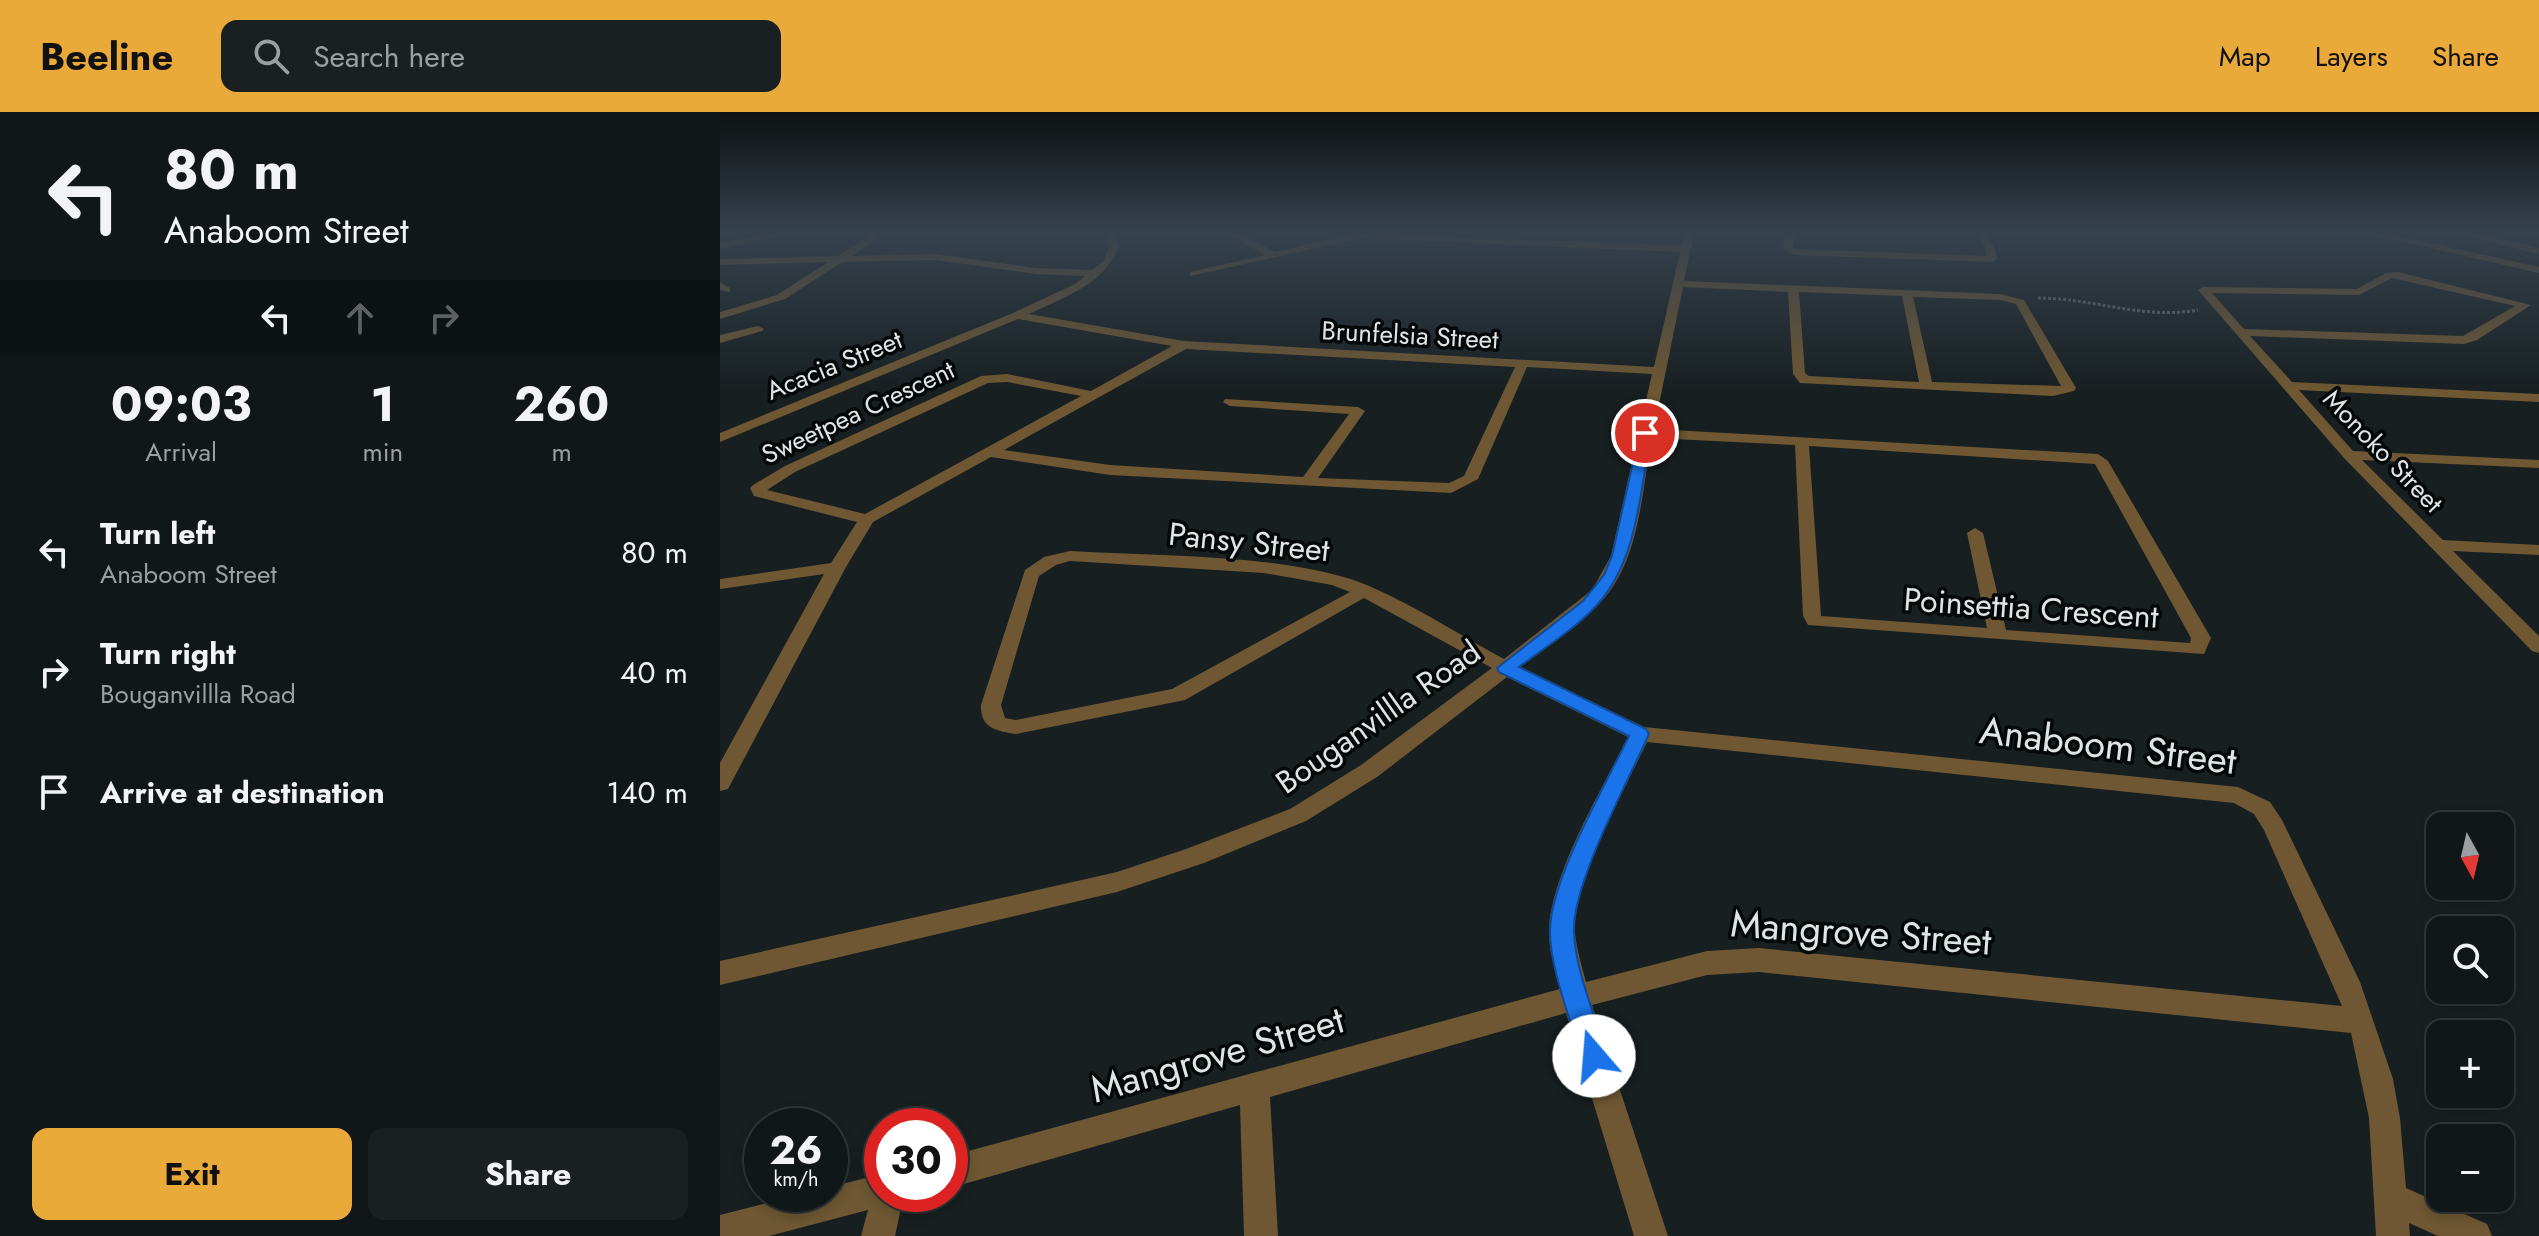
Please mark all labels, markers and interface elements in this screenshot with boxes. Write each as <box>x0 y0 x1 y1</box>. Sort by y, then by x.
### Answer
search box <box>221 20 781 92</box>
text: Beeline <box>40 29 173 84</box>
icon: search <box>249 34 293 78</box>
text: Search here <box>313 35 465 78</box>
text: Map <box>2219 36 2271 77</box>
text: Layers <box>2315 36 2388 77</box>
text: Share <box>2432 36 2499 77</box>
text: 80 m <box>164 129 299 210</box>
icon: left <box>32 144 136 248</box>
text: Anaboom Street <box>164 204 409 256</box>
icon: left <box>254 296 298 340</box>
icon: ahead <box>338 296 382 340</box>
icon: right <box>422 296 466 340</box>
street label: Brunfelsia Street <box>1321 311 1500 359</box>
street label: Acacia Street <box>760 320 908 410</box>
street label: Sweetpea Crescent <box>755 350 961 473</box>
text: 09:03 <box>111 370 252 439</box>
text: 1 <box>371 370 395 439</box>
text: 260 <box>514 370 609 439</box>
street label: Monoko Street <box>2314 381 2452 522</box>
pin <box>1611 399 1679 467</box>
icon: arrive <box>1623 411 1667 455</box>
text: Arrival <box>145 433 217 471</box>
text: min <box>362 433 403 471</box>
text: m <box>551 433 572 471</box>
street label: Pansy Street <box>1166 511 1332 573</box>
text: Turn left <box>100 512 215 555</box>
icon: left <box>32 530 76 574</box>
text: 80 m <box>621 531 688 574</box>
text: Anaboom Street <box>100 555 277 593</box>
street label: Poinsettia Crescent <box>1902 576 2160 640</box>
street label: Bouganvillla Road <box>1266 629 1490 805</box>
text: Turn right <box>100 632 236 675</box>
icon: right <box>32 650 76 694</box>
text: 40 m <box>620 651 688 694</box>
text: Bouganvillla Road <box>100 675 296 713</box>
street label: Anaboom Street <box>1977 702 2239 788</box>
icon: arrive <box>32 770 76 814</box>
text: Arrive at destination <box>100 771 385 814</box>
text: 140 m <box>607 771 688 814</box>
north arrow <box>2426 812 2514 900</box>
map controls <box>2426 812 2514 1212</box>
street label: Mangrove Street <box>1729 895 1993 969</box>
button: search <box>2426 916 2514 1004</box>
street label: Mangrove Street <box>1084 992 1350 1116</box>
position arrow <box>1552 1014 1636 1098</box>
button: + <box>2426 1020 2514 1108</box>
speed limit sign: 30 <box>864 1108 968 1212</box>
text: 26 <box>770 1121 823 1179</box>
button: − <box>2426 1124 2514 1212</box>
button: Exit <box>32 1128 352 1220</box>
button: Share <box>368 1128 688 1220</box>
text: km/h <box>773 1165 819 1194</box>

